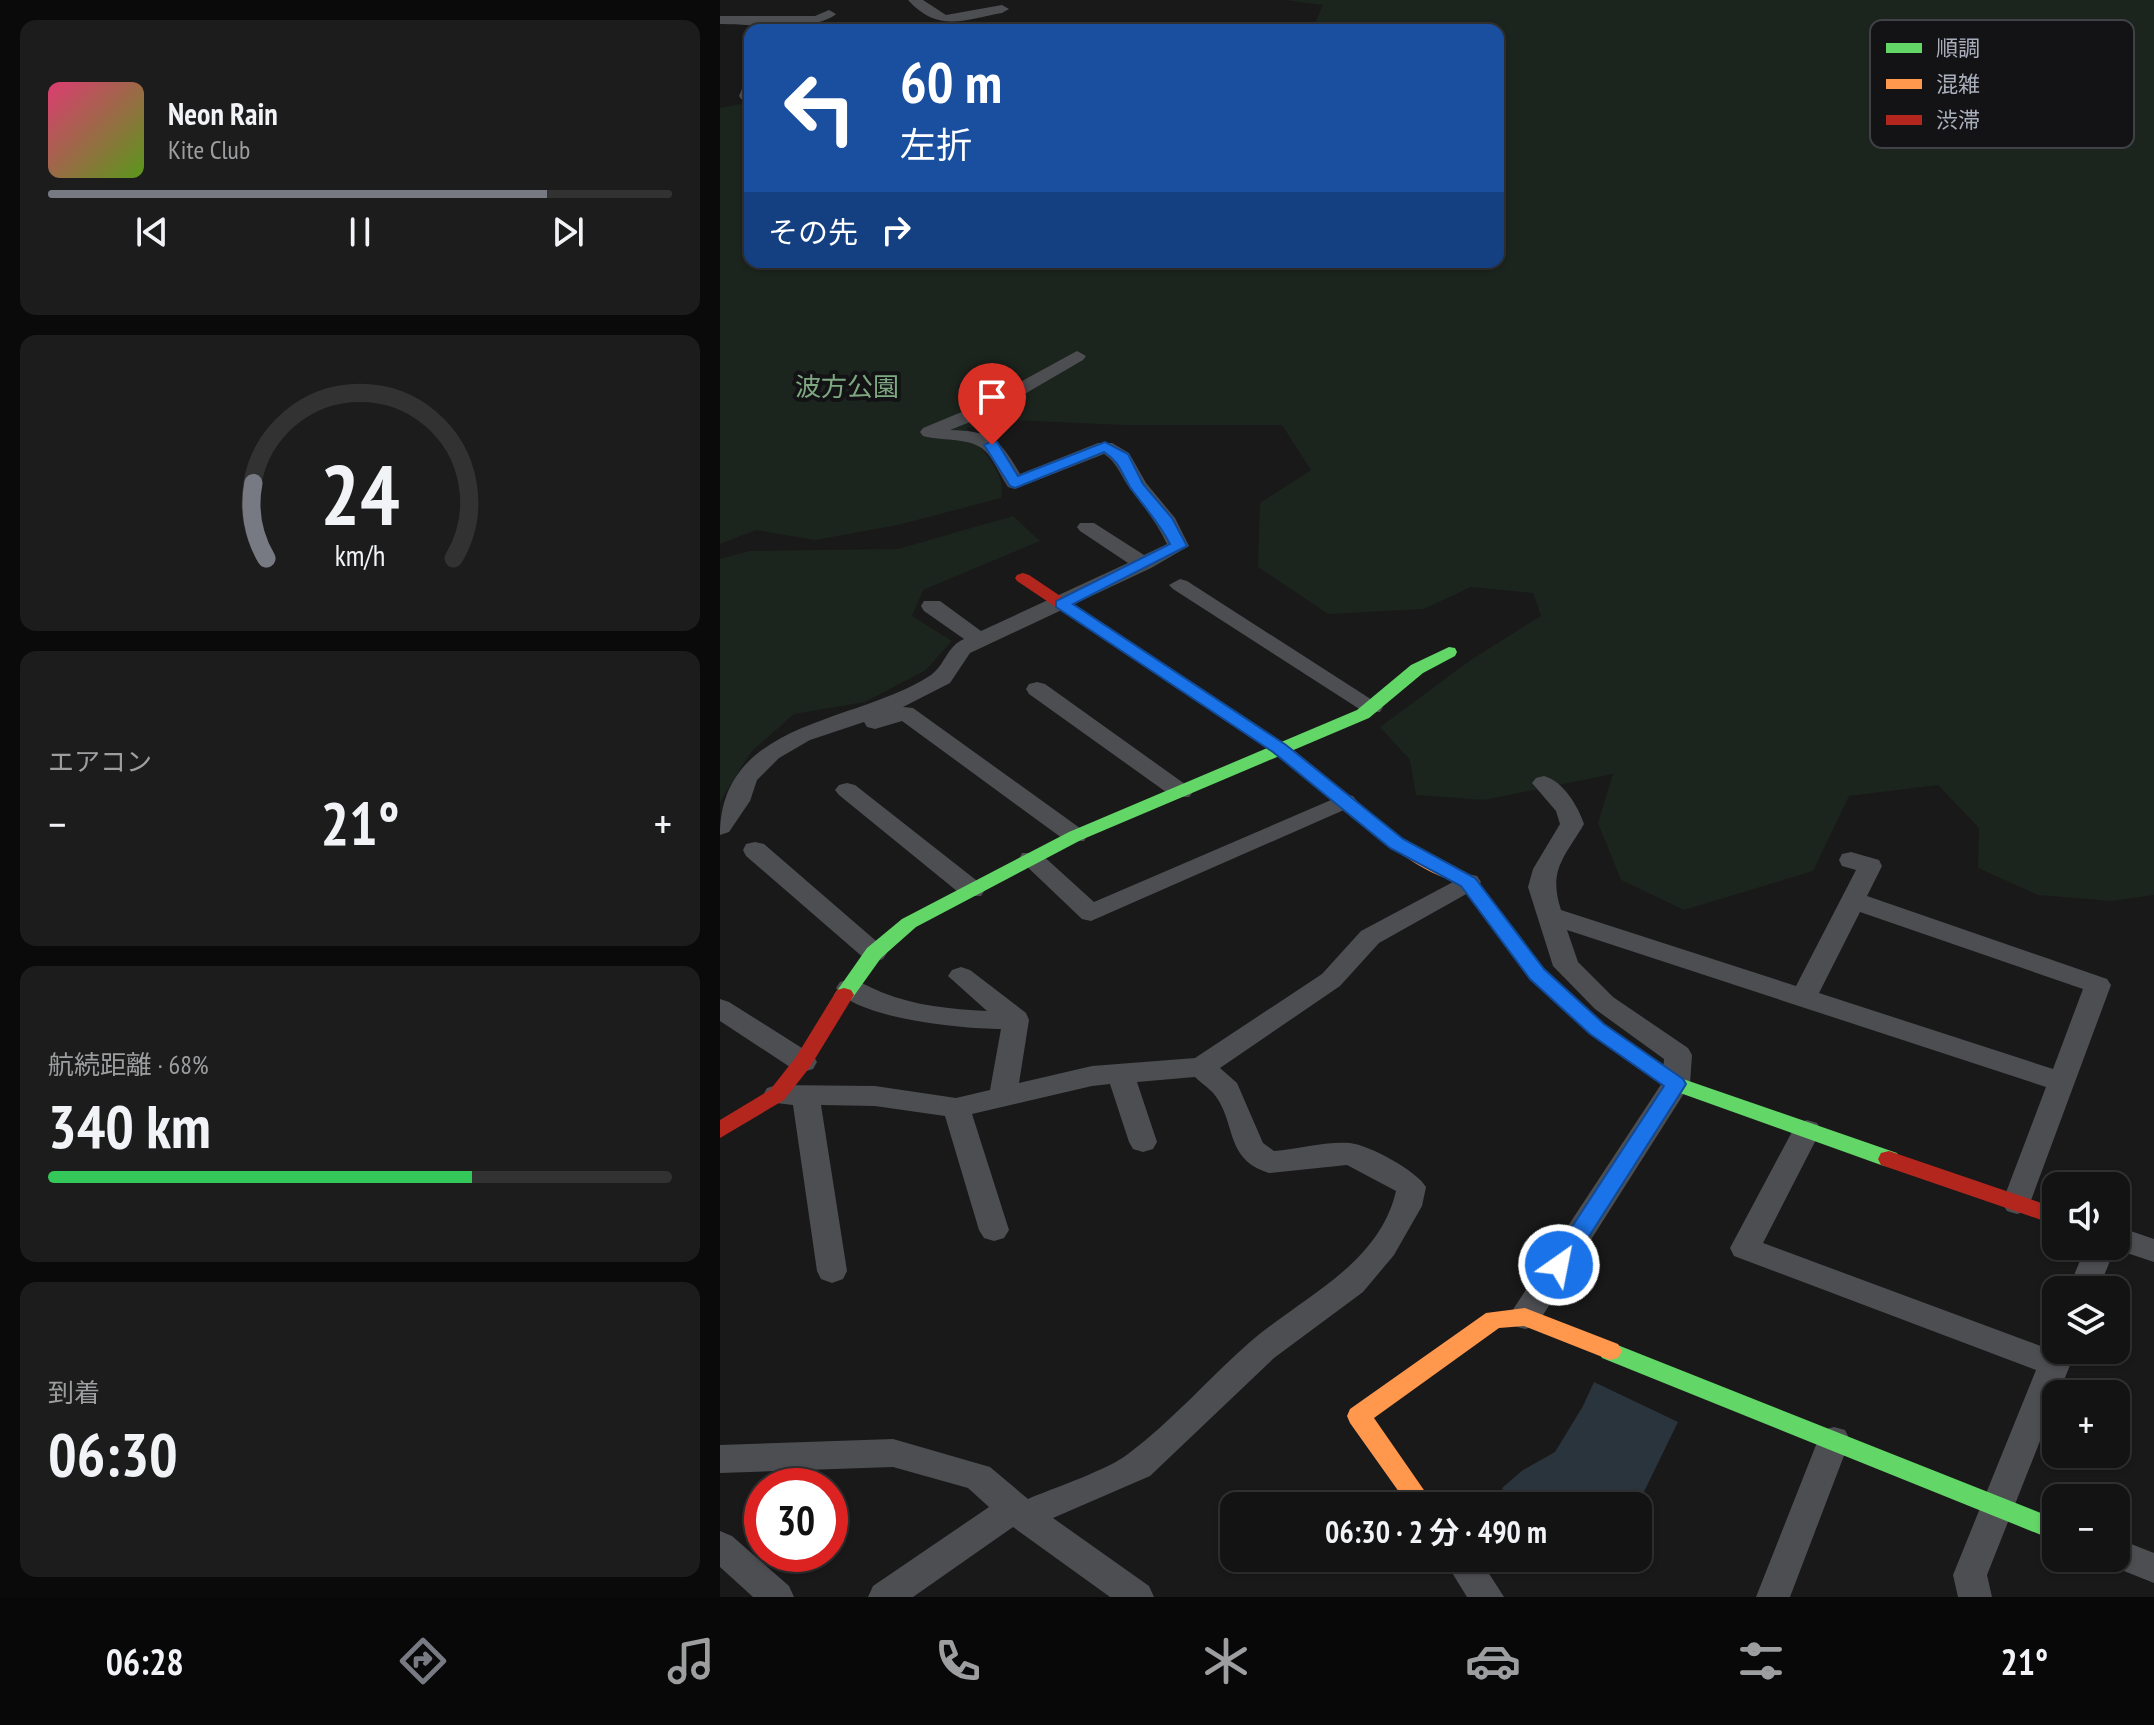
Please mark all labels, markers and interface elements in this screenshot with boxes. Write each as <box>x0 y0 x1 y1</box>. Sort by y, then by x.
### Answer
legend <box>1870 20 2134 148</box>
text: 順調 <box>1936 34 1980 62</box>
text: 60 m <box>900 46 1002 118</box>
icon: left <box>768 56 872 160</box>
text: 混雑 <box>1936 70 1980 98</box>
text: Neon Rain <box>168 94 278 133</box>
text: 渋滞 <box>1936 106 1980 134</box>
text: 左折 <box>900 121 972 168</box>
text: Kite Club <box>168 133 250 166</box>
icon: right <box>874 208 918 252</box>
icon: previous <box>130 210 174 254</box>
icon: pause <box>338 210 382 254</box>
icon: next <box>546 210 590 254</box>
text: その先 <box>768 212 858 251</box>
pin <box>958 363 1026 445</box>
park label: 波方公園 <box>795 370 899 403</box>
icon: arrive <box>970 375 1014 419</box>
text: 24 <box>320 440 400 548</box>
text: km/h <box>335 537 385 574</box>
text: エアコン <box>48 745 152 778</box>
text: 21° <box>320 784 400 862</box>
text: − <box>48 795 66 852</box>
text: + <box>654 795 672 852</box>
text: 航続距離 · 68% <box>48 1048 209 1081</box>
text: 340 km <box>48 1087 211 1165</box>
map controls <box>2042 1172 2130 1572</box>
button: sound <box>2042 1172 2130 1260</box>
position arrow <box>1517 1223 1601 1307</box>
button: layers <box>2042 1276 2130 1364</box>
text: 到着 <box>48 1376 100 1409</box>
button: + <box>2042 1380 2130 1468</box>
text: 06:30 <box>48 1415 178 1493</box>
speed limit sign: 30 <box>744 1468 848 1572</box>
button: − <box>2042 1484 2130 1572</box>
text: 06:30 · 2 分 · 490 m <box>1325 1512 1547 1551</box>
icon: directions <box>395 1633 451 1689</box>
icon: music <box>663 1633 719 1689</box>
icon: phone <box>930 1633 986 1689</box>
icon: climate <box>1198 1633 1254 1689</box>
icon: car <box>1465 1633 1521 1689</box>
icon: filters <box>1733 1633 1789 1689</box>
text: 06:28 <box>106 1638 184 1685</box>
text: 21° <box>2001 1638 2048 1685</box>

